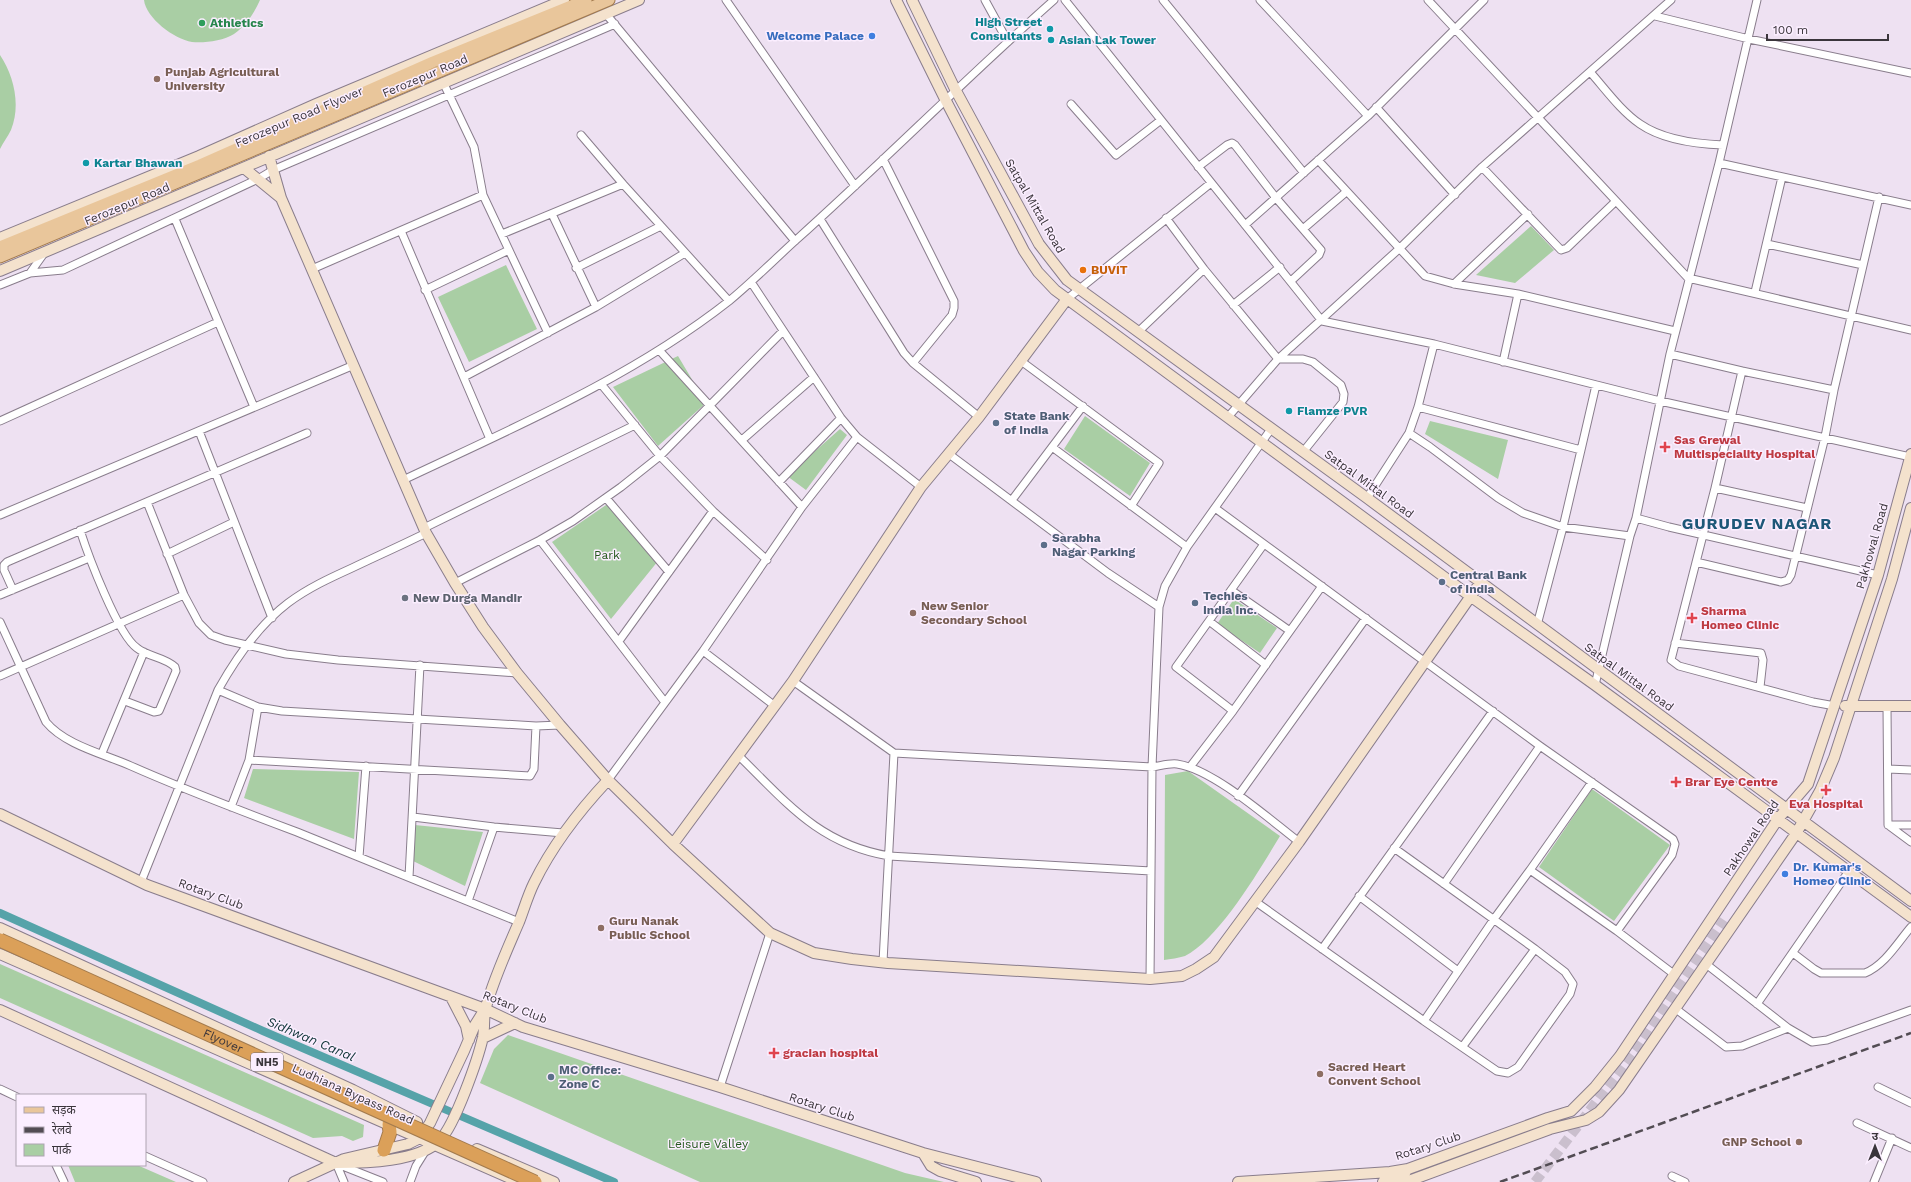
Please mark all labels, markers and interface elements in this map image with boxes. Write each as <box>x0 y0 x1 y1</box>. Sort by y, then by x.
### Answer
place label: High Street Consultants <box>970 15 1043 43</box>
place label: Athletics <box>210 16 264 30</box>
scale bar <box>1767 16 1888 42</box>
marker: Athletics <box>197 18 207 28</box>
text: 100 m <box>1773 23 1808 37</box>
marker: High Street Consultants <box>1045 24 1055 34</box>
place label: Welcome Palace <box>766 29 864 43</box>
marker: Welcome Palace <box>867 31 877 41</box>
place label: Asian Lak Tower <box>1059 33 1157 47</box>
marker: Asian Lak Tower <box>1046 35 1056 45</box>
street label: Ferozepur Road <box>380 52 470 100</box>
place label: Punjab Agricultural University <box>165 65 279 93</box>
marker: Punjab Agricultural University <box>152 74 162 84</box>
street label: Ferozepur Road Flyover <box>233 84 365 150</box>
place label: Kartar Bhawan <box>94 156 182 170</box>
street label: Satpal Mittal Road <box>1002 156 1068 256</box>
marker: Kartar Bhawan <box>81 158 91 168</box>
street label: Ferozepur Road <box>82 180 172 228</box>
place label: BUVIT <box>1091 263 1128 277</box>
marker: BUVIT <box>1078 265 1088 275</box>
place label: Flamze PVR <box>1297 404 1368 418</box>
marker: Flamze PVR <box>1284 406 1294 416</box>
place label: State Bank of India <box>1004 409 1070 437</box>
marker: State Bank of India <box>991 418 1001 428</box>
place label: Sas Grewal Multispeciality Hospital <box>1674 433 1815 461</box>
marker: Sas Grewal Multispeciality Hospital <box>1659 441 1671 453</box>
street label: Satpal Mittal Road <box>1322 447 1416 521</box>
street label: Pakhowal Road <box>1853 501 1891 591</box>
district label: GURUDEV NAGAR <box>1682 514 1832 533</box>
place label: Sarabha Nagar Parking <box>1052 531 1135 559</box>
marker: Sarabha Nagar Parking <box>1039 540 1049 550</box>
park label: Park <box>594 548 620 562</box>
place label: Central Bank of India <box>1450 568 1528 596</box>
marker: Central Bank of India <box>1437 577 1447 587</box>
place label: Techies India Inc. <box>1203 589 1257 617</box>
place label: New Durga Mandir <box>413 591 523 605</box>
marker: New Durga Mandir <box>400 593 410 603</box>
marker: Techies India Inc. <box>1190 598 1200 608</box>
place label: New Senior Secondary School <box>921 599 1027 627</box>
place label: Sharma Homeo Clinic <box>1701 604 1779 632</box>
marker: New Senior Secondary School <box>908 608 918 618</box>
marker: Sharma Homeo Clinic <box>1686 612 1698 624</box>
street label: Satpal Mittal Road <box>1582 640 1676 714</box>
place label: Brar Eye Centre <box>1685 775 1778 789</box>
marker: Brar Eye Centre <box>1670 776 1682 788</box>
marker: Eva Hospital <box>1820 784 1832 796</box>
street label: Pakhowal Road <box>1720 797 1782 879</box>
place label: Eva Hospital <box>1789 797 1863 811</box>
place label: Dr. Kumar's Homeo Clinic <box>1793 860 1871 888</box>
marker: Dr. Kumar's Homeo Clinic <box>1780 869 1790 879</box>
street label: Rotary Club <box>176 876 246 912</box>
place label: Guru Nanak Public School <box>609 914 690 942</box>
marker: Guru Nanak Public School <box>596 923 606 933</box>
street label: Rotary Club <box>481 988 549 1026</box>
water label: Sidhwan Canal <box>265 1014 357 1064</box>
street label: Flyover <box>201 1026 245 1056</box>
place label: gracian hospital <box>783 1046 878 1060</box>
marker: gracian hospital <box>768 1047 780 1059</box>
road number: NH5 <box>251 1053 283 1071</box>
place label: Sacred Heart Convent School <box>1328 1060 1421 1088</box>
street label: Ludhiana Bypass Road <box>290 1061 416 1127</box>
place label: MC Office: Zone C <box>559 1063 621 1091</box>
marker: Sacred Heart Convent School <box>1315 1069 1325 1079</box>
marker: MC Office: Zone C <box>546 1072 556 1082</box>
street label: Rotary Club <box>787 1090 857 1124</box>
legend <box>16 1094 146 1166</box>
text: सड़क <box>52 1103 77 1117</box>
text: रेलवे <box>52 1122 72 1137</box>
north arrow <box>1855 1126 1895 1166</box>
street label: Rotary Club <box>1393 1129 1463 1163</box>
text: उ <box>1872 1130 1879 1143</box>
place label: GNP School <box>1722 1135 1791 1149</box>
park label: Leisure Valley <box>668 1137 749 1151</box>
marker: GNP School <box>1794 1137 1804 1147</box>
text: पार्क <box>52 1143 72 1157</box>

